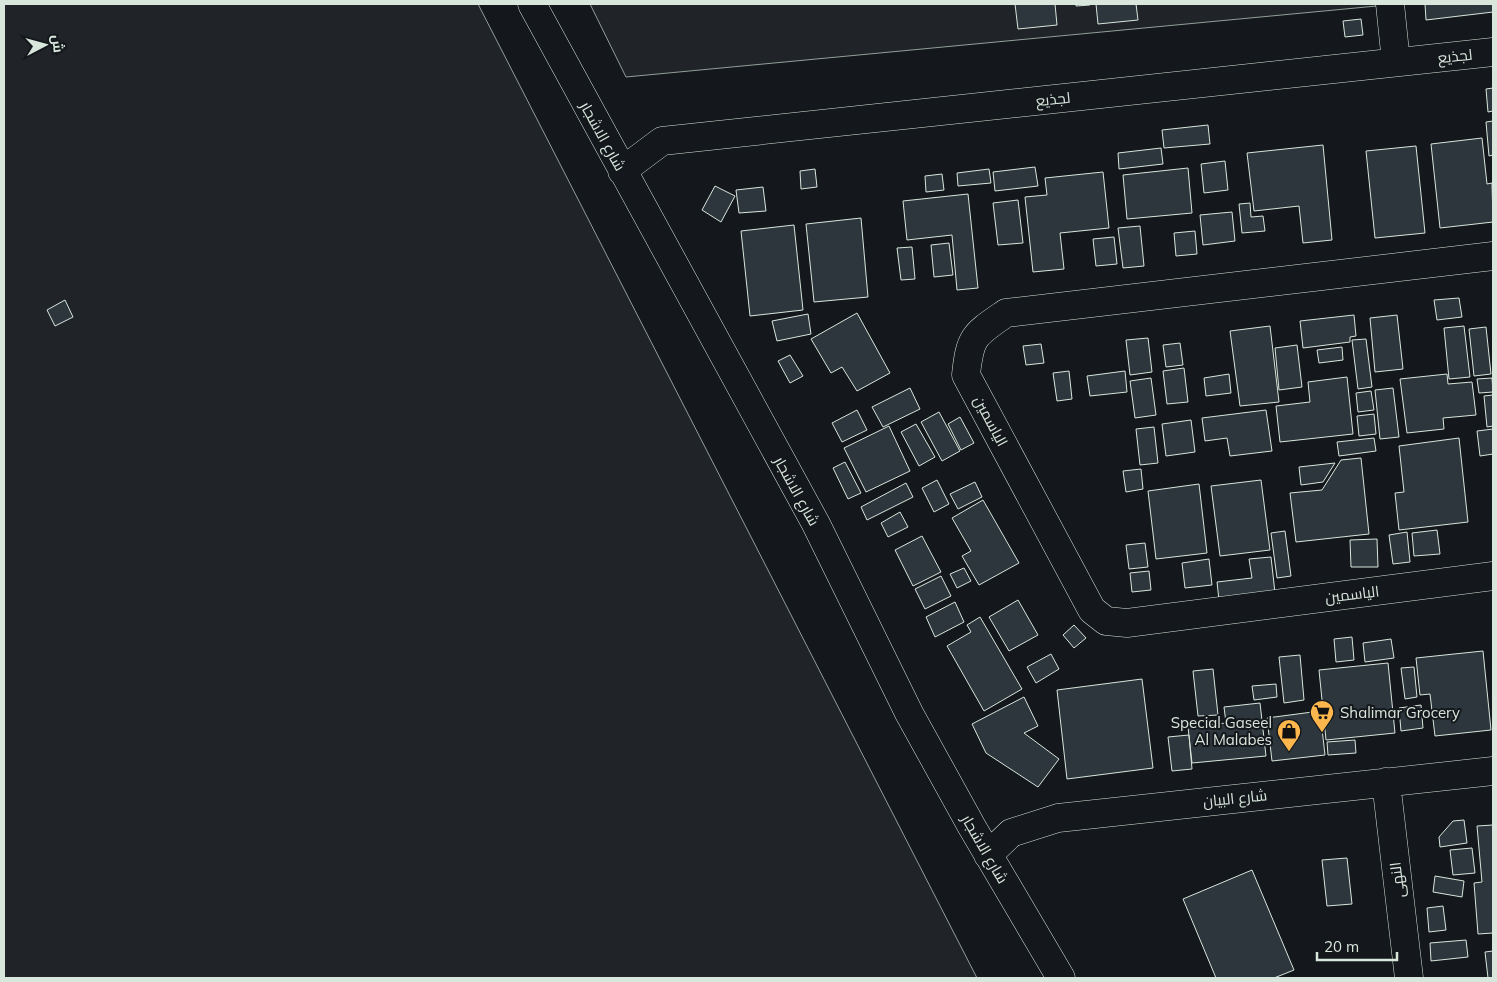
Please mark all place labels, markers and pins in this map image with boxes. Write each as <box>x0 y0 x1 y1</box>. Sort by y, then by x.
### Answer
supermarket icon: Shalimar Grocery <box>1309 699 1335 733</box>
place label: Shalimar Grocery <box>1340 703 1460 722</box>
place label: Special Gaseel Al Malabes <box>1171 713 1272 749</box>
shop icon: Special Gaseel Al Malabes <box>1276 718 1302 752</box>

